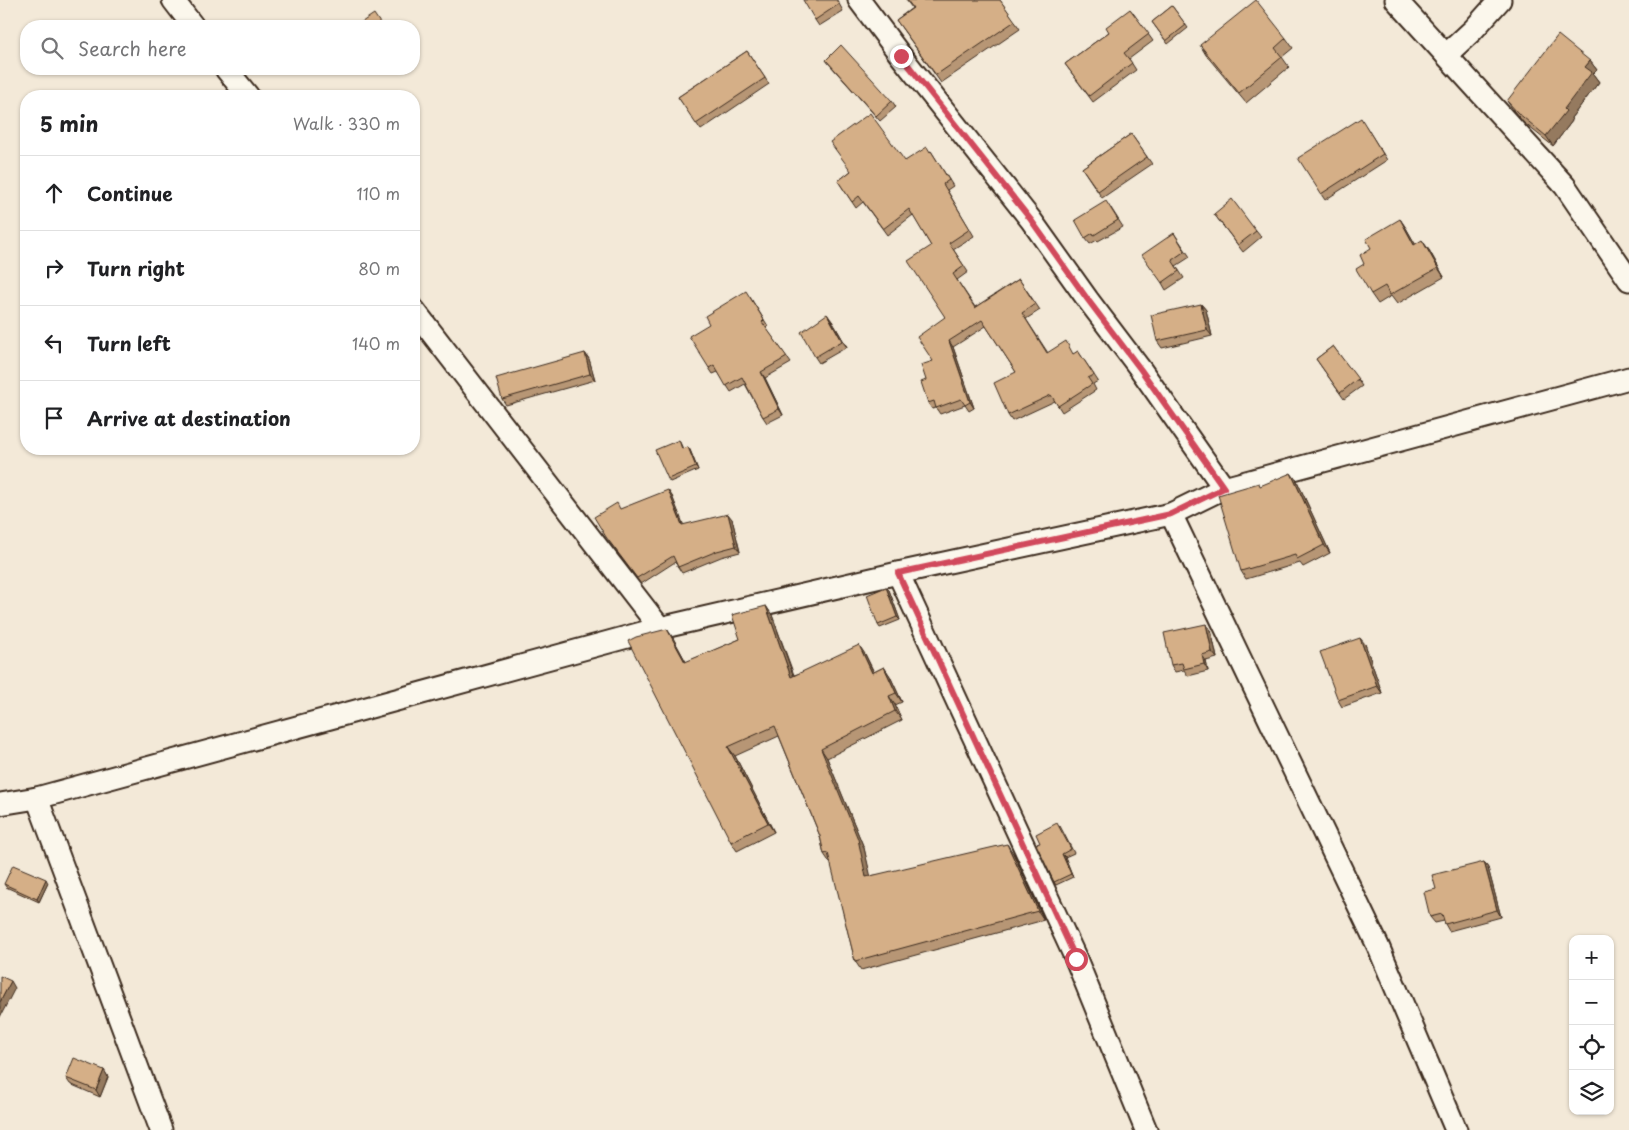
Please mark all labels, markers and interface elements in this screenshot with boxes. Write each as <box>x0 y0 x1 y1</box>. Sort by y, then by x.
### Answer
search box <box>20 20 420 75</box>
icon: search <box>38 34 66 62</box>
text: Search here <box>78 34 187 62</box>
route end <box>890 45 913 68</box>
text: 5 min <box>40 107 98 139</box>
text: Walk · 330 m <box>293 111 400 135</box>
icon: ahead <box>40 179 68 207</box>
text: Continue <box>87 179 173 207</box>
text: 110 m <box>357 181 400 205</box>
icon: right <box>40 254 68 282</box>
text: Turn right <box>87 254 185 282</box>
text: 80 m <box>358 256 400 280</box>
icon: left <box>40 329 68 357</box>
text: Turn left <box>87 329 171 357</box>
text: 140 m <box>352 331 400 355</box>
icon: arrive <box>40 404 68 432</box>
text: Arrive at destination <box>87 404 291 432</box>
map controls <box>1569 935 1614 1115</box>
button: + <box>1569 935 1614 980</box>
route start <box>1065 948 1088 971</box>
button: − <box>1569 980 1614 1025</box>
button: locate <box>1569 1025 1614 1070</box>
button: layers <box>1569 1070 1614 1115</box>

